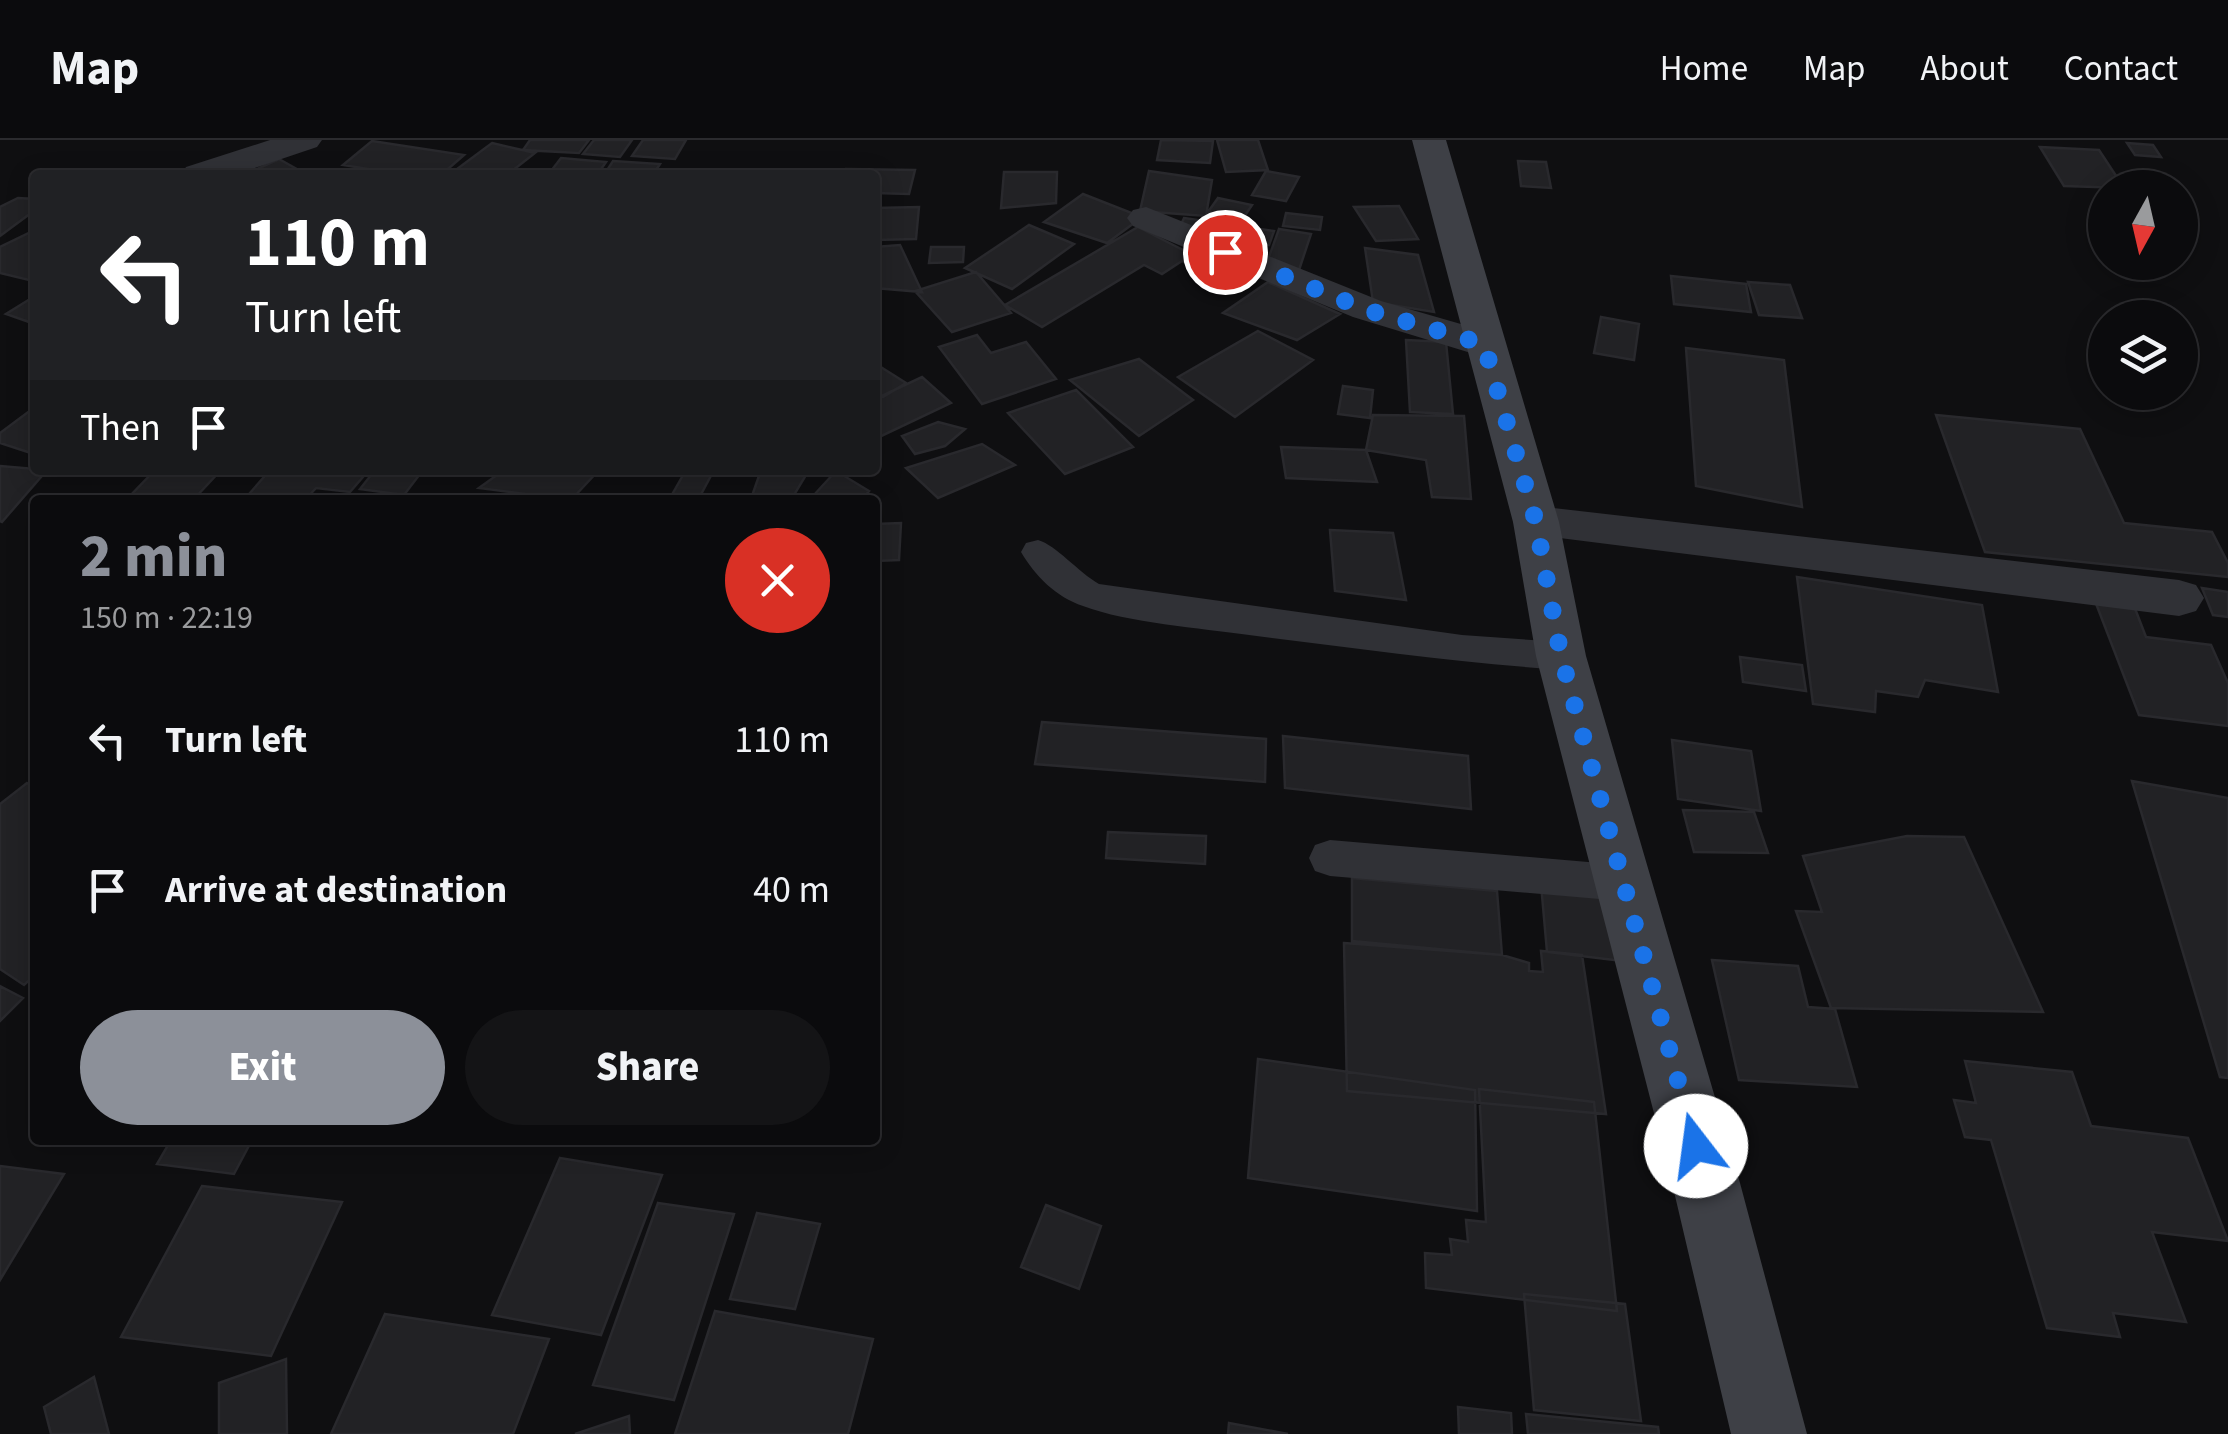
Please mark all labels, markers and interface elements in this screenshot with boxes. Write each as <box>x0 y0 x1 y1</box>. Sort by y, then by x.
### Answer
text: Map <box>50 35 139 103</box>
text: Home <box>1660 44 1748 94</box>
text: Map <box>1803 44 1866 94</box>
text: About <box>1921 44 2009 94</box>
text: Contact <box>2064 44 2178 94</box>
north arrow <box>2088 170 2198 280</box>
map controls <box>2088 170 2198 410</box>
text: 110 m <box>245 193 430 293</box>
icon: left <box>80 210 210 340</box>
pin <box>1183 210 1268 295</box>
icon: arrive <box>1198 225 1253 280</box>
text: Turn left <box>245 286 401 350</box>
button: layers <box>2088 300 2198 410</box>
icon: arrive <box>181 400 236 455</box>
text: Then <box>80 401 161 455</box>
text: 2 min <box>80 515 227 600</box>
button: close <box>725 528 830 633</box>
text: 150 m · 22:19 <box>80 595 253 641</box>
icon: left <box>80 713 135 768</box>
text: Turn left <box>165 713 307 767</box>
text: 110 m <box>734 713 830 767</box>
icon: arrive <box>80 863 135 918</box>
text: Arrive at destination <box>165 863 507 917</box>
text: 40 m <box>753 863 830 917</box>
button: Exit <box>80 1010 445 1125</box>
button: Share <box>465 1010 830 1125</box>
position arrow <box>1644 1094 1748 1198</box>

